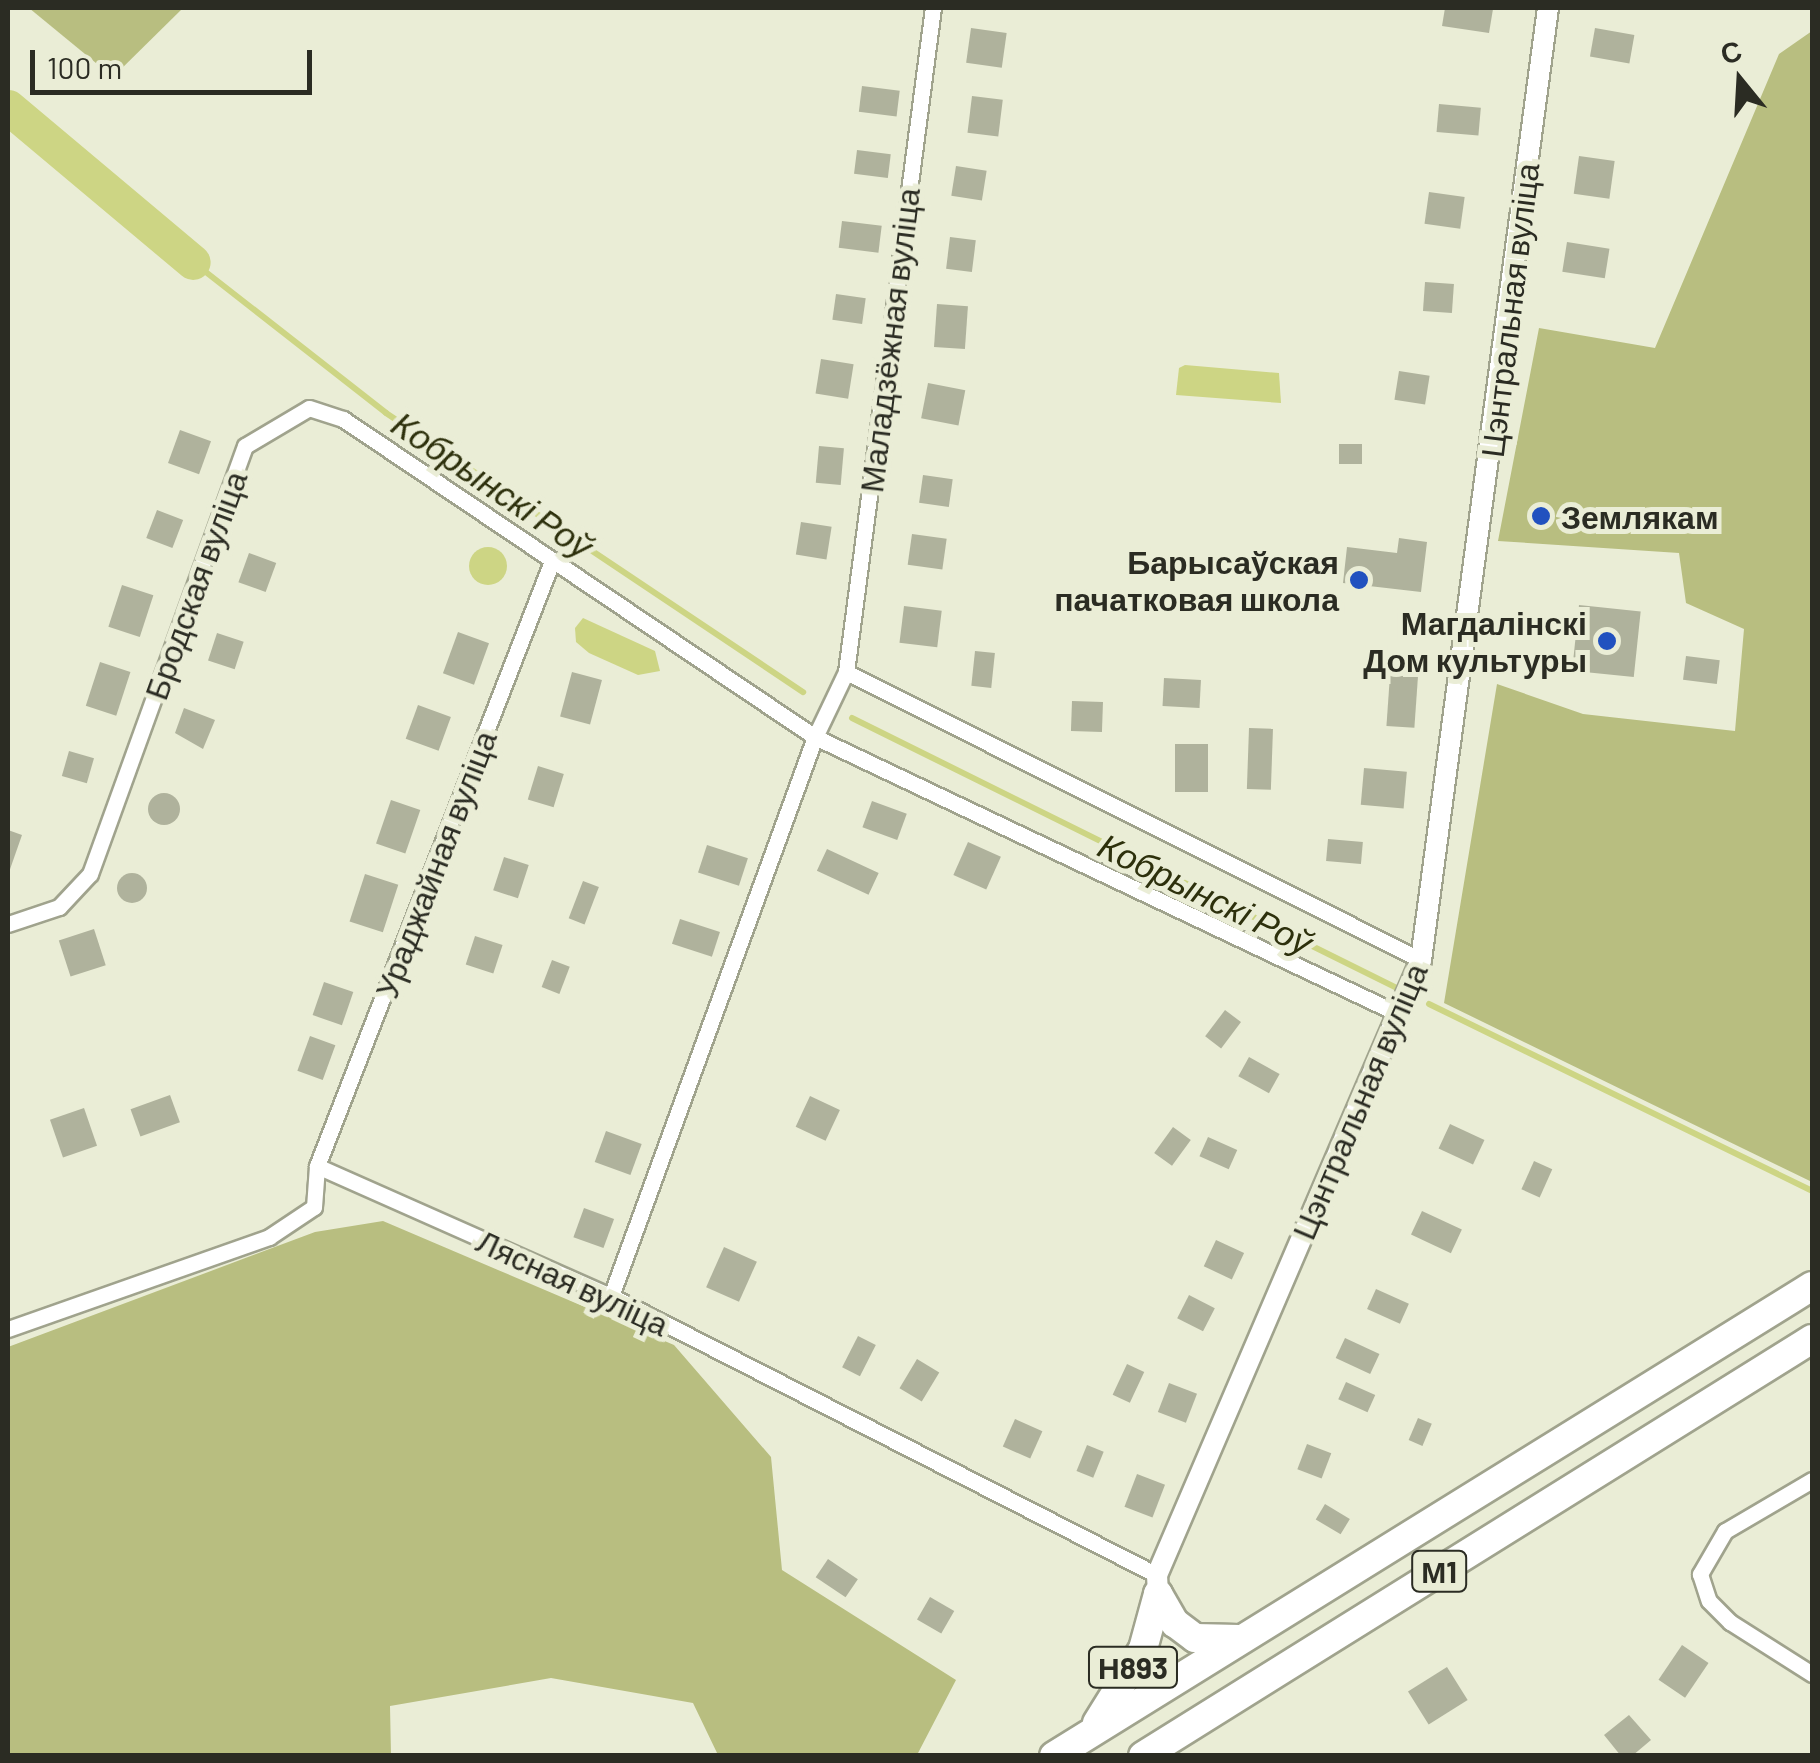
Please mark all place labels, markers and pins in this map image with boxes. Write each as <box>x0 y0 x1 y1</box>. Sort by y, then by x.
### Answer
place label: Землякам <box>1561 497 1719 535</box>
marker: Землякам <box>1530 505 1552 527</box>
place label: Барысаўская пачатковая школа <box>1054 543 1339 618</box>
marker: Барысаўская пачатковая школа <box>1348 569 1370 591</box>
place label: Магдалінскі Дом культуры <box>1363 604 1587 679</box>
marker: Магдалінскі Дом культуры <box>1596 630 1618 652</box>

